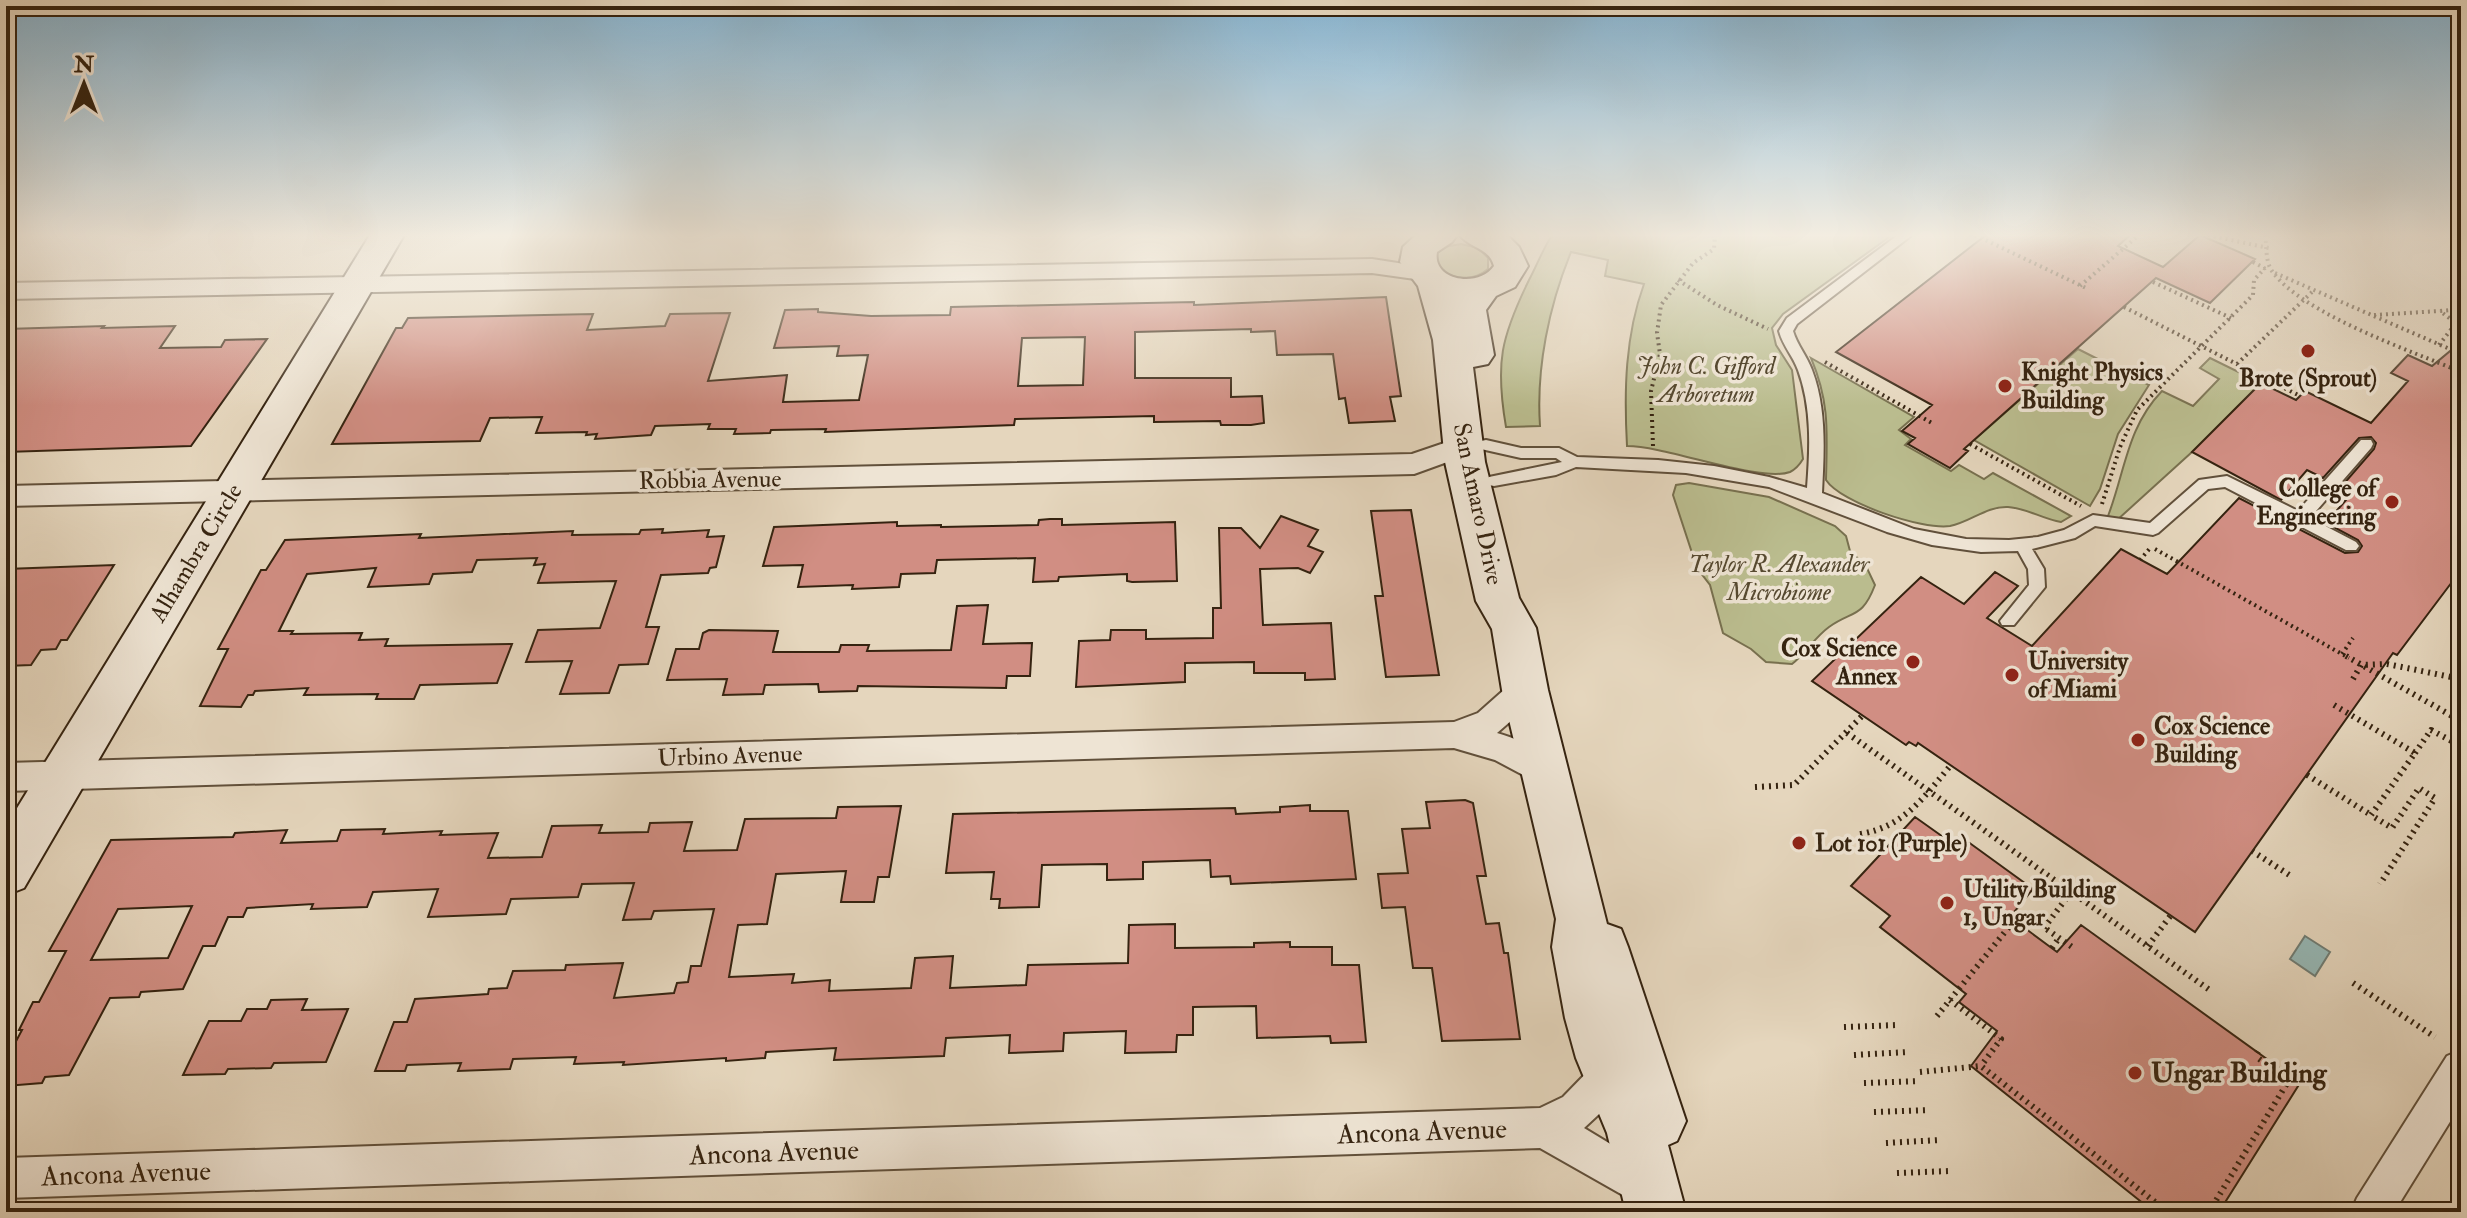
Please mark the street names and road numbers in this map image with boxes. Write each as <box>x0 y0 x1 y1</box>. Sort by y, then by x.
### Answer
street label: San Amaro Drive <box>1446 420 1510 588</box>
street label: Robbia Avenue <box>638 463 782 497</box>
street label: Alhambra Circle <box>142 478 250 629</box>
street label: Urbino Avenue <box>657 738 803 774</box>
street label: Ancona Avenue <box>1336 1112 1508 1152</box>
street label: Ancona Avenue <box>688 1133 860 1173</box>
street label: Ancona Avenue <box>40 1154 212 1194</box>

